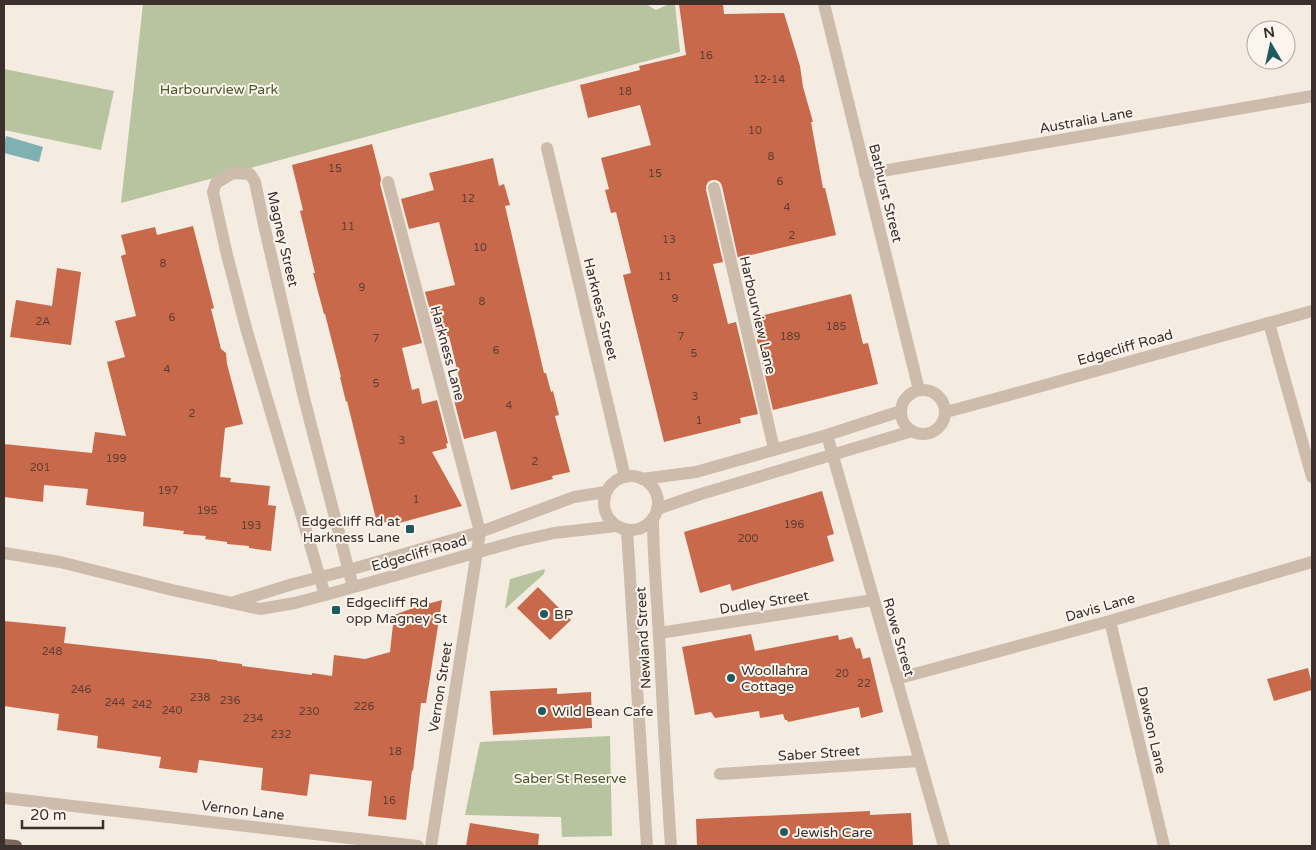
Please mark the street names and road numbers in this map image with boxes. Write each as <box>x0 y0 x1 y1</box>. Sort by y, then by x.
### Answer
street label: Australia Lane <box>1038 104 1134 137</box>
street label: Bathurst Street <box>865 142 906 245</box>
street label: Magney Street <box>263 190 302 289</box>
street label: Harbourview Lane <box>736 254 779 376</box>
street label: Harkness Street <box>580 256 622 363</box>
street label: Harkness Lane <box>427 304 468 402</box>
street label: Edgecliff Road <box>1075 326 1175 369</box>
street label: Edgecliff Road <box>369 532 469 575</box>
street label: Newland Street <box>632 586 655 690</box>
street label: Dudley Street <box>718 587 811 618</box>
street label: Davis Lane <box>1063 589 1137 626</box>
street label: Rowe Street <box>879 596 918 679</box>
street label: Vernon Street <box>425 640 456 734</box>
street label: Dawson Lane <box>1133 685 1170 775</box>
street label: Saber Street <box>777 742 861 765</box>
street label: Vernon Lane <box>200 797 286 824</box>

